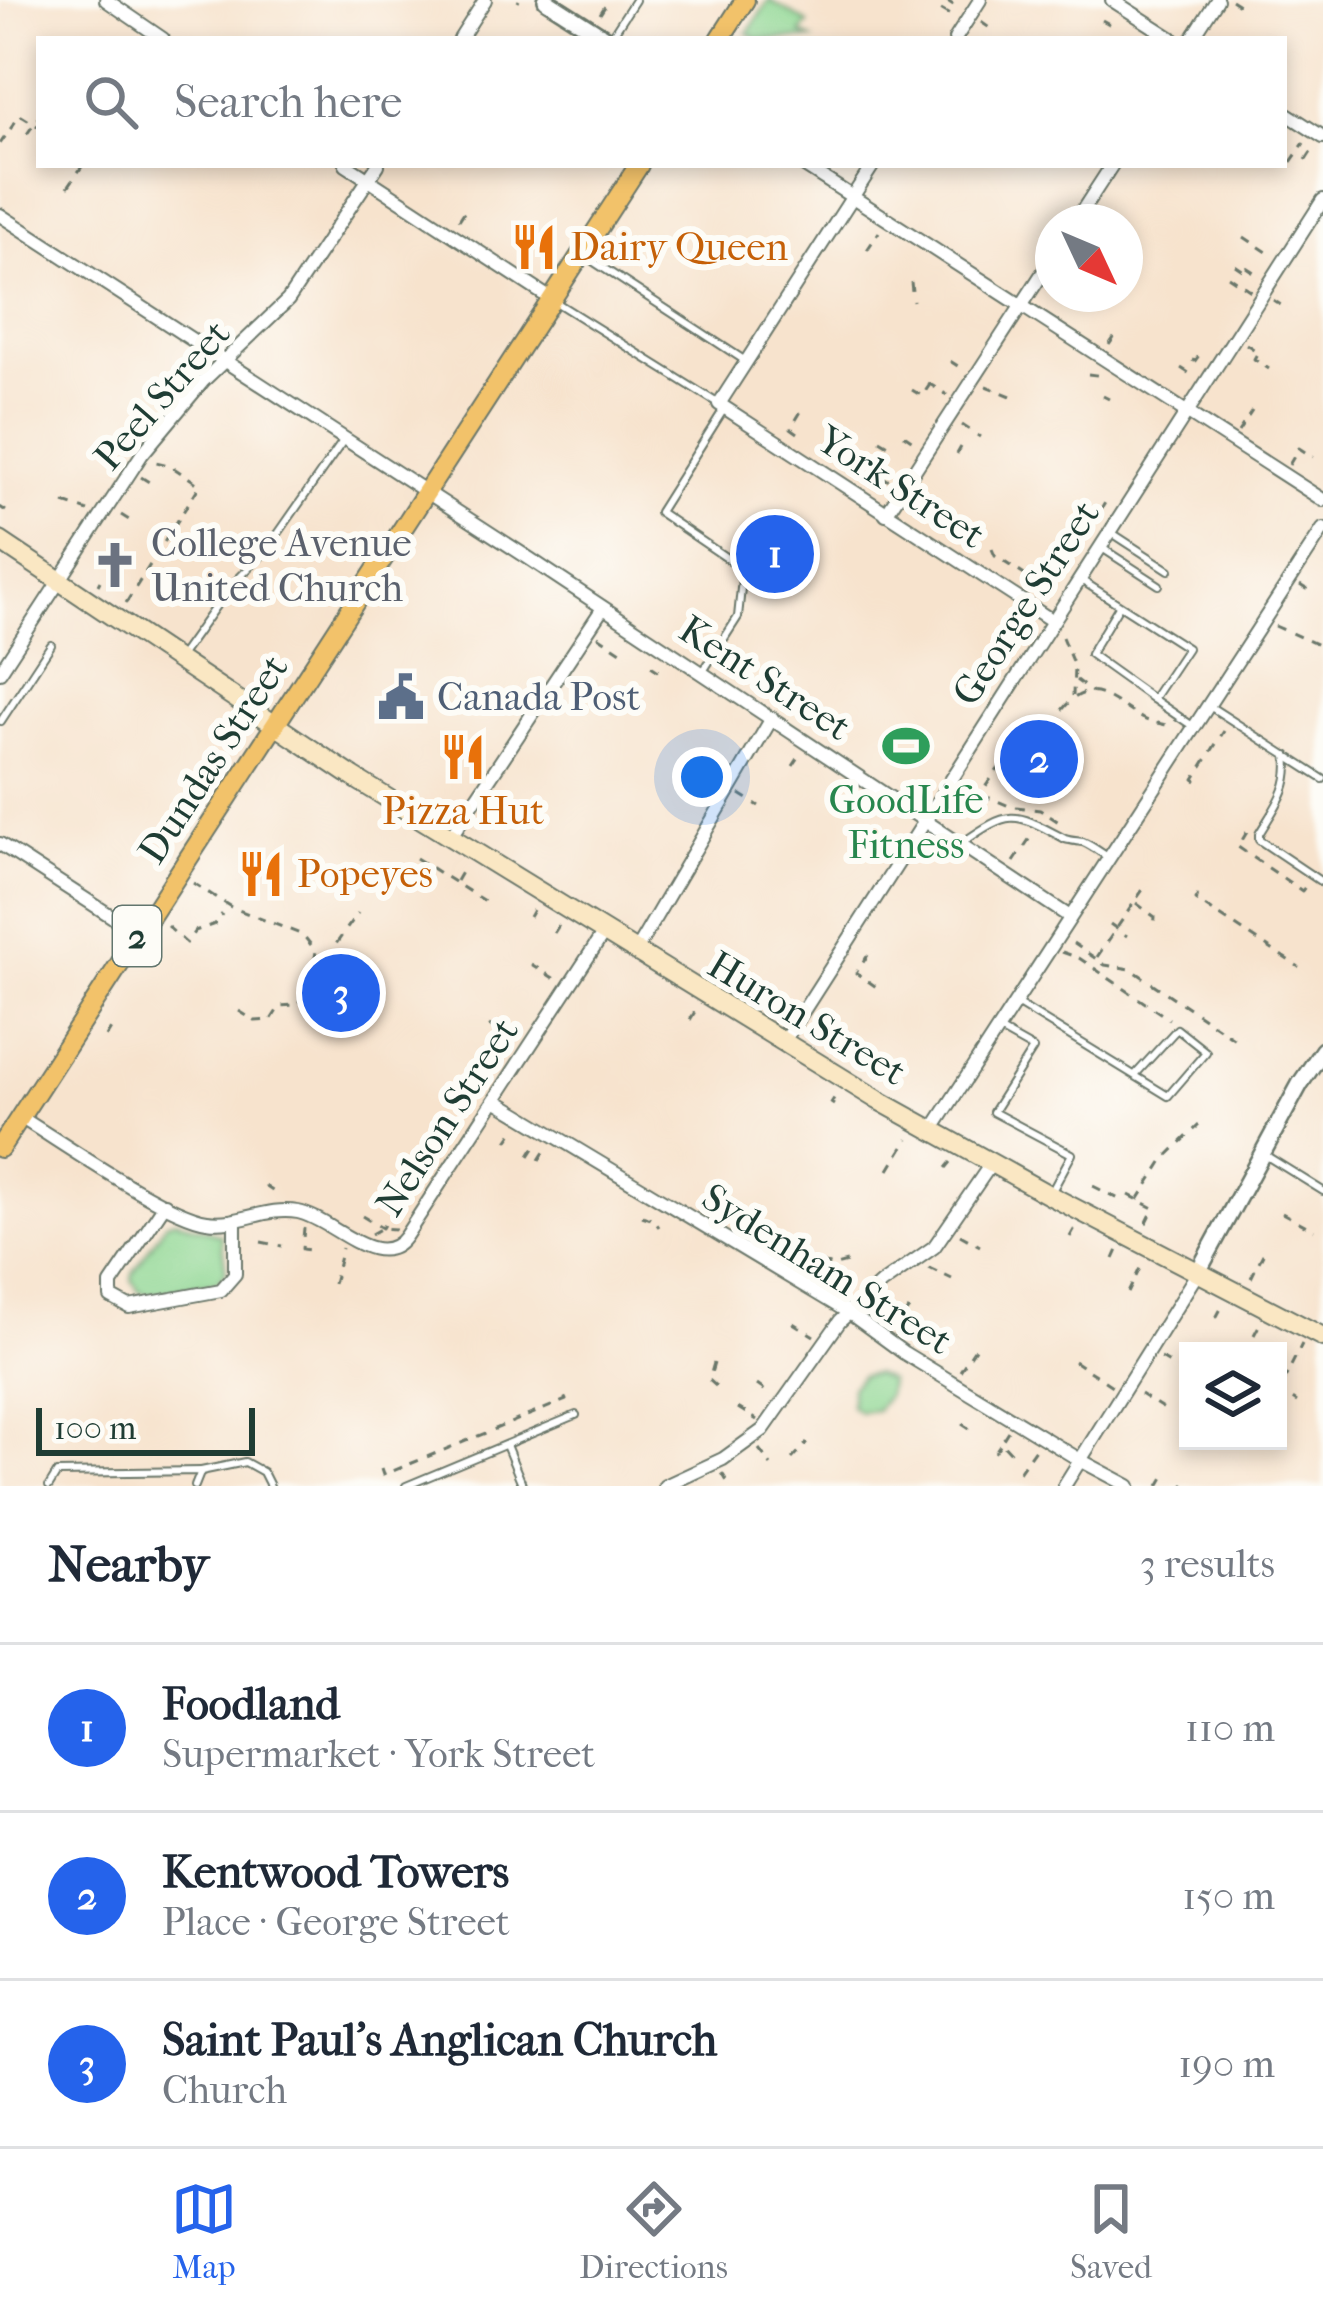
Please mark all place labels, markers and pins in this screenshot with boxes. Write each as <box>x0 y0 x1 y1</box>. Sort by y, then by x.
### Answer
restaurant icon: Dairy Queen <box>509 222 559 272</box>
place label: Dairy Queen <box>570 224 789 270</box>
pin: 1 <box>736 509 814 599</box>
place label: College Avenue United Church <box>151 520 412 611</box>
church icon: College Avenue United Church <box>90 540 140 590</box>
public building icon: Canada Post <box>376 672 426 722</box>
place label: Canada Post <box>437 674 640 720</box>
pin: 2 <box>1000 714 1078 804</box>
sports icon: GoodLife Fitness <box>881 721 931 771</box>
restaurant icon: Pizza Hut <box>438 732 488 782</box>
place label: GoodLife Fitness <box>829 777 983 868</box>
place label: Pizza Hut <box>382 788 544 834</box>
restaurant icon: Popeyes <box>236 849 286 899</box>
place label: Popeyes <box>297 851 433 897</box>
pin: 3 <box>302 948 380 1038</box>

